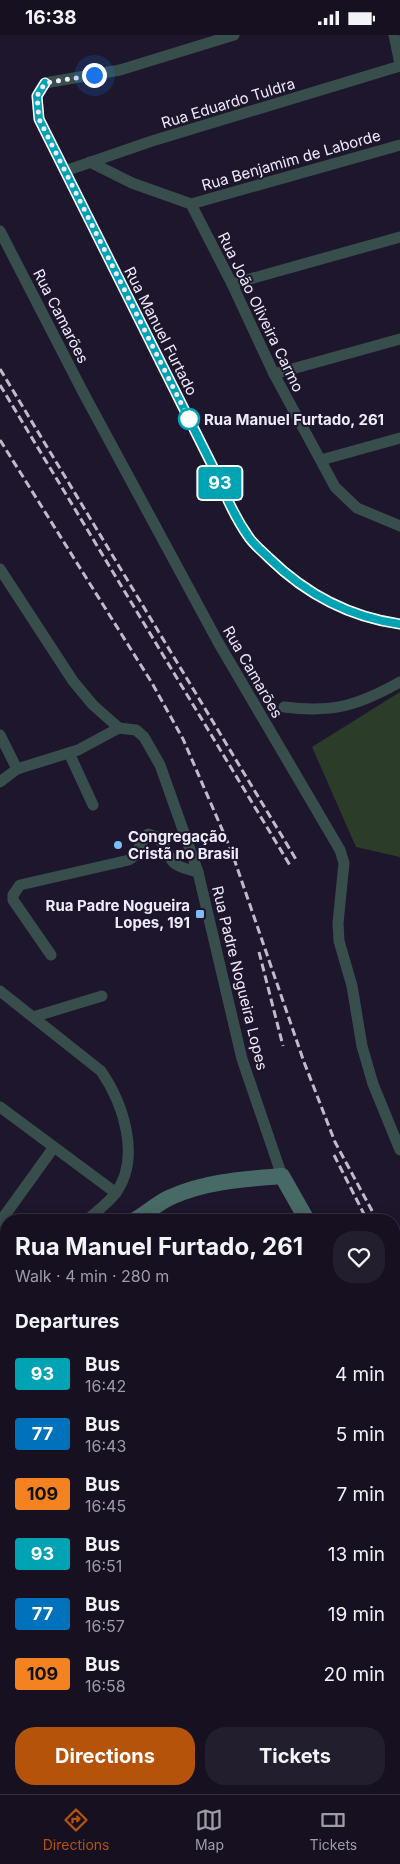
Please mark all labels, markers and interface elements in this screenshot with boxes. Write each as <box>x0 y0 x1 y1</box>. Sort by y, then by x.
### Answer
text: 16:38 <box>25 6 77 29</box>
your location <box>82 63 107 88</box>
street label: Rua Eduardo Tuldra <box>159 74 297 132</box>
street label: Rua Benjamim de Laborde <box>199 125 383 195</box>
street label: Rua João Oliveira Carmo <box>214 229 308 395</box>
street label: Rua Manuel Furtado <box>120 263 202 399</box>
street label: Rua Camarões <box>29 266 93 366</box>
marker: Rua Manuel Furtado, 261 <box>178 408 200 430</box>
place label: Rua Manuel Furtado, 261 <box>204 410 384 429</box>
line badge: 93 <box>198 467 242 499</box>
text: 93 <box>208 472 232 493</box>
street label: Rua Camarões <box>219 623 287 721</box>
place label: Congregação Cristã no Brasil <box>128 827 239 863</box>
marker: Congregação Cristã no Brasil <box>112 839 124 851</box>
street label: Rua Padre Nogueira Lopes <box>208 884 272 1072</box>
place label: Rua Padre Nogueira Lopes, 191 <box>46 896 190 932</box>
marker: Rua Padre Nogueira Lopes, 191 <box>194 908 206 920</box>
button: heart <box>333 1231 385 1283</box>
text: Rua Manuel Furtado, 261 <box>15 1232 303 1261</box>
text: Walk · 4 min · 280 m <box>15 1266 169 1286</box>
text: Departures <box>15 1310 119 1333</box>
text: Bus <box>85 1353 120 1376</box>
text: 93 <box>31 1363 54 1384</box>
text: 4 min <box>335 1363 385 1386</box>
text: 16:42 <box>85 1376 126 1396</box>
text: Bus <box>85 1413 120 1436</box>
text: 77 <box>32 1423 53 1444</box>
text: 5 min <box>336 1423 385 1446</box>
text: 16:43 <box>85 1436 126 1456</box>
text: Bus <box>85 1473 120 1496</box>
text: 109 <box>27 1483 58 1504</box>
text: 7 min <box>336 1483 385 1506</box>
text: 16:45 <box>85 1496 126 1516</box>
text: Bus <box>85 1533 120 1556</box>
text: 93 <box>31 1543 54 1564</box>
text: 13 min <box>328 1543 385 1566</box>
text: 16:51 <box>85 1556 122 1576</box>
text: Bus <box>85 1593 120 1616</box>
text: 77 <box>32 1603 53 1624</box>
text: 19 min <box>328 1603 385 1626</box>
text: 16:57 <box>85 1616 125 1636</box>
text: Bus <box>85 1653 120 1676</box>
text: 109 <box>27 1663 58 1684</box>
text: 20 min <box>324 1663 385 1686</box>
text: 16:58 <box>85 1676 126 1696</box>
button: Directions <box>15 1727 195 1785</box>
button: Tickets <box>205 1727 385 1785</box>
tab: Directions <box>43 1806 109 1853</box>
tab: Map <box>195 1806 224 1853</box>
tab: Tickets <box>309 1806 357 1853</box>

